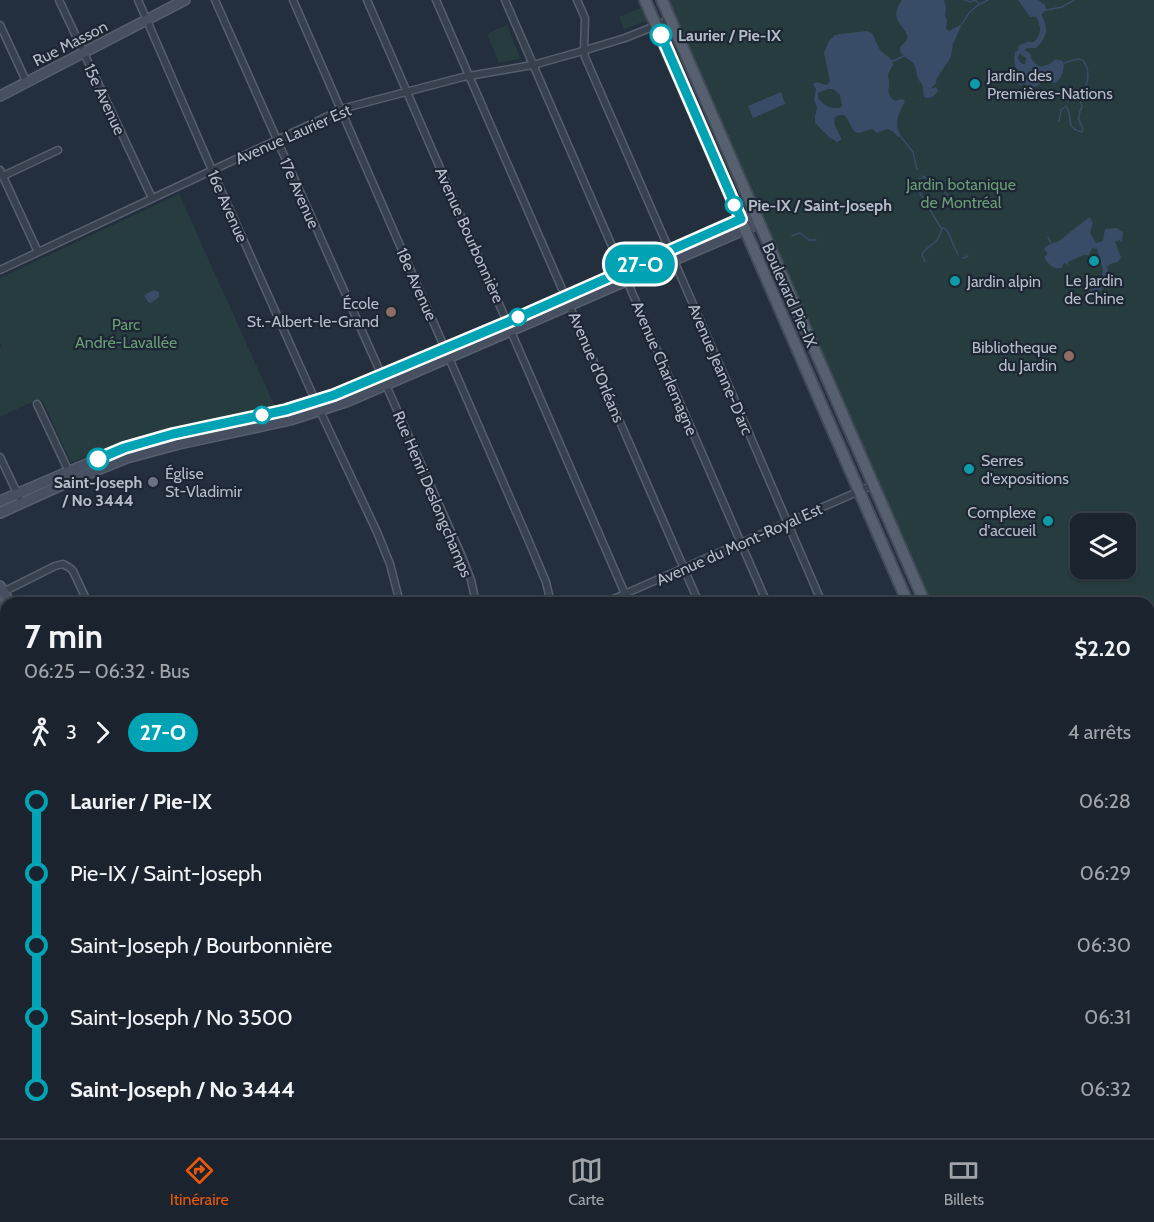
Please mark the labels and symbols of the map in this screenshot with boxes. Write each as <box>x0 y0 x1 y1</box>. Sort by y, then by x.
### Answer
street label: Rue Masson <box>30 17 111 70</box>
marker: Laurier / Pie-IX <box>650 24 672 46</box>
place label: Laurier / Pie-IX <box>678 26 782 45</box>
street label: 15e Avenue <box>80 61 129 138</box>
place label: Jardin des Premières-Nations <box>986 66 1113 103</box>
marker: Jardin des Premières-Nations <box>968 77 982 91</box>
street label: Avenue Laurier Est <box>232 100 354 168</box>
street label: 17e Avenue <box>276 155 324 231</box>
street label: Avenue Bourbonnière <box>431 165 508 306</box>
street label: 16e Avenue <box>203 167 252 245</box>
park label: Jardin botanique de Montréal <box>905 175 1016 212</box>
marker: Pie-IX / Saint-Joseph <box>725 196 743 214</box>
place label: Pie-IX / Saint-Joseph <box>748 196 892 215</box>
street label: Boulevard Pie-IX <box>758 240 821 351</box>
line badge: 27-O <box>598 244 682 284</box>
street label: 18e Avenue <box>392 245 441 323</box>
marker: Le Jardin de Chine <box>1087 254 1101 268</box>
place label: Le Jardin de Chine <box>1064 271 1124 308</box>
place label: Jardin alpin <box>966 272 1041 291</box>
marker: Jardin alpin <box>948 274 962 288</box>
place label: École St.-Albert-le-Grand <box>247 294 379 331</box>
street label: Avenue Charlemagne <box>628 298 701 438</box>
street label: Avenue Jeanne-D'arc <box>684 301 757 438</box>
marker: École St.-Albert-le-Grand <box>384 305 398 319</box>
unlabelled marker <box>509 308 527 326</box>
street label: Avenue d'Orléans <box>565 309 629 426</box>
park label: Parc André-Lavallée <box>75 315 177 352</box>
place label: Bibliotheque du Jardin <box>972 338 1057 375</box>
marker: Bibliotheque du Jardin <box>1062 349 1076 363</box>
unlabelled marker <box>253 406 271 424</box>
street label: Rue Henri Deslongchamps <box>389 408 476 581</box>
marker: Saint-Joseph / No 3444 <box>87 448 109 470</box>
place label: Serres d'expositions <box>981 451 1069 488</box>
marker: Serres d'expositions <box>962 462 976 476</box>
place label: Église St-Vladimir <box>165 464 243 501</box>
place label: Saint-Joseph / No 3444 <box>54 473 142 510</box>
marker: Église St-Vladimir <box>146 475 160 489</box>
street label: Avenue du Mont-Royal Est <box>653 499 826 590</box>
place label: Complexe d'accueil <box>967 503 1036 540</box>
marker: Complexe d'accueil <box>1041 514 1055 528</box>

